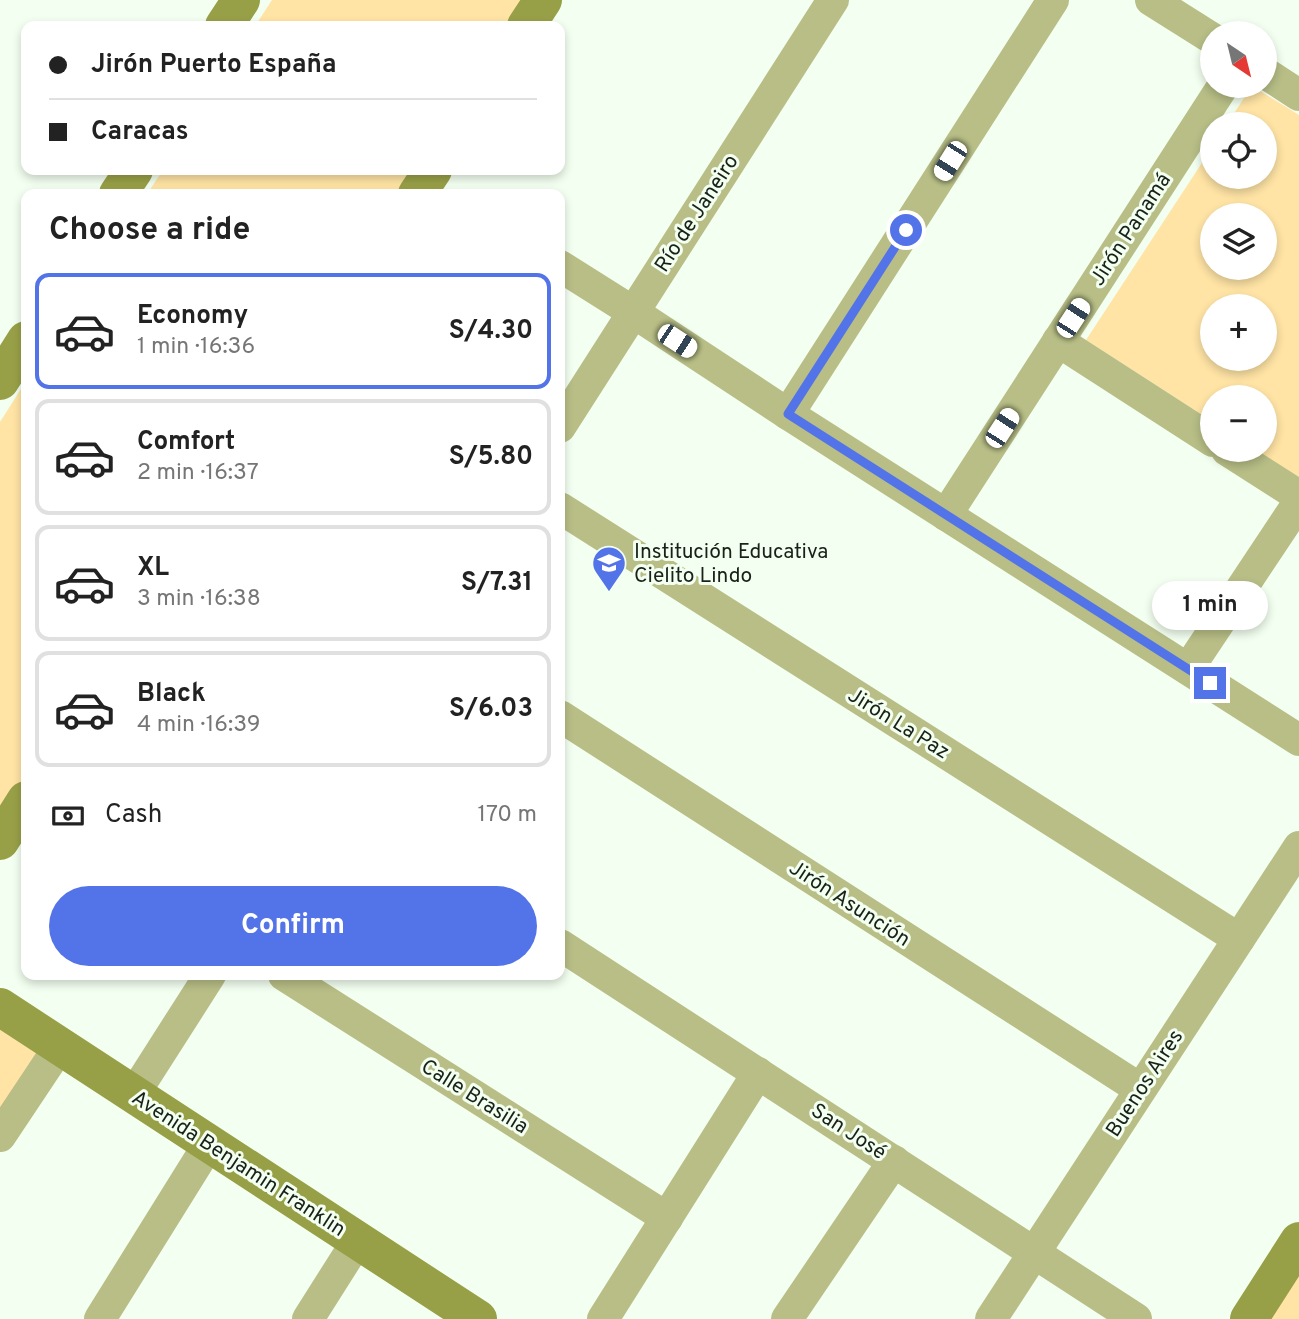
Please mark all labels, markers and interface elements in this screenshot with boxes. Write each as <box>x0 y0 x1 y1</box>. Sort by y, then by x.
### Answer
north arrow <box>1200 21 1278 98</box>
map controls <box>1200 21 1277 462</box>
text: Jirón Puerto España <box>91 49 336 82</box>
button: locate <box>1200 112 1277 189</box>
text: Caracas <box>91 116 189 149</box>
car <box>930 138 971 184</box>
street label: Río de Janeiro <box>649 150 745 278</box>
street label: Jirón Panamá <box>1085 168 1178 291</box>
button: layers <box>1200 203 1277 280</box>
text: Choose a ride <box>49 211 250 251</box>
route start <box>890 214 922 246</box>
button: + <box>1200 294 1277 371</box>
car <box>1053 295 1094 341</box>
icon: car <box>53 300 116 363</box>
text: Economy <box>137 300 248 333</box>
text: S/4.30 <box>449 315 533 348</box>
car <box>654 321 701 361</box>
text: 1 min · 16:36 <box>137 333 255 362</box>
button: − <box>1200 385 1277 462</box>
car <box>982 405 1023 451</box>
icon: car <box>53 426 116 489</box>
text: Comfort <box>137 426 235 459</box>
text: S/5.80 <box>449 441 533 474</box>
text: 2 min · 16:37 <box>137 459 259 488</box>
place label: Institución Educativa Cielito Lindo <box>634 539 828 590</box>
school or university icon: Institución Educativa Cielito Lindo <box>590 544 628 593</box>
icon: car <box>53 552 116 615</box>
text: XL <box>137 552 169 585</box>
text: S/7.31 <box>461 567 533 600</box>
callout: 1 min <box>1152 582 1268 630</box>
text: 3 min · 16:38 <box>137 585 261 614</box>
text: 1 min <box>1182 591 1238 620</box>
route end <box>1194 667 1226 699</box>
icon: car <box>53 678 116 741</box>
text: Black <box>137 678 206 711</box>
street label: Jirón La Paz <box>842 682 954 766</box>
text: S/6.03 <box>449 693 533 726</box>
text: 4 min · 16:39 <box>137 711 260 740</box>
icon: cash <box>49 797 87 835</box>
text: Cash <box>105 799 162 832</box>
text: 170 m <box>478 801 537 830</box>
street label: Jirón Asunción <box>783 855 915 954</box>
button: Confirm <box>49 886 537 966</box>
street label: Buenos Aires <box>1101 1025 1190 1143</box>
street label: Calle Brasilia <box>416 1054 533 1141</box>
street label: Avenida Benjamin Franklin <box>126 1085 350 1244</box>
street label: San José <box>805 1098 891 1167</box>

